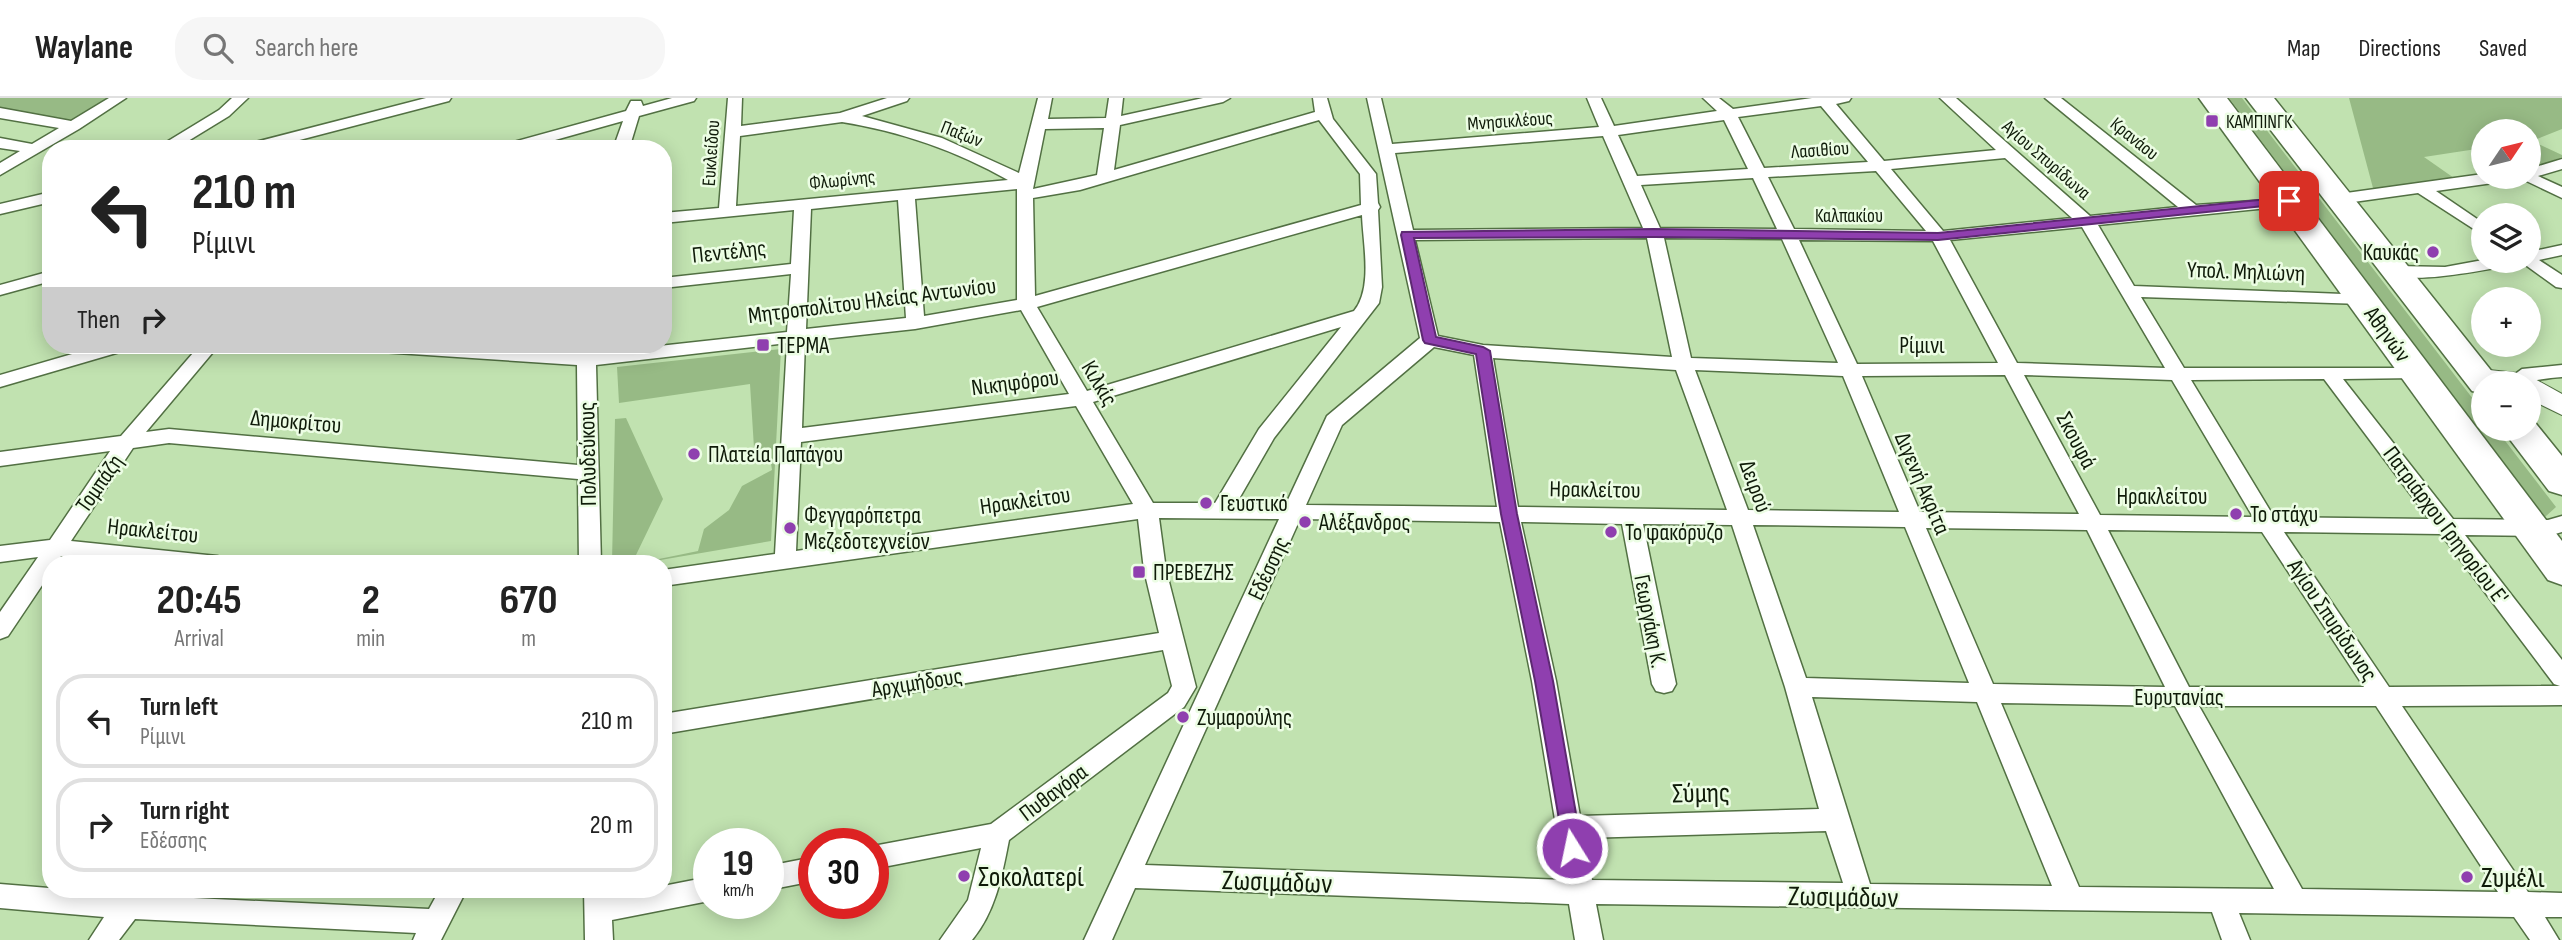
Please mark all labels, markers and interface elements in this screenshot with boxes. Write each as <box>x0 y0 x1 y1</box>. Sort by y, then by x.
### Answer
search box <box>175 17 665 80</box>
text: Waylane <box>35 28 133 68</box>
icon: search <box>199 29 237 67</box>
text: Search here <box>255 33 358 64</box>
text: Map <box>2287 34 2320 63</box>
text: Directions <box>2358 34 2441 63</box>
text: Saved <box>2479 34 2527 63</box>
street label: Μνησικλέους <box>1467 107 1554 136</box>
place label: ΚΑΜΠΙΝΓΚ <box>2226 111 2293 134</box>
street label: Κρανάου <box>2105 113 2163 166</box>
marker: ΚΑΜΠΙΝΓΚ <box>2204 113 2220 129</box>
street label: Αγίου Σπυρίδωνα <box>1996 115 2095 205</box>
street label: Παξών <box>937 116 986 153</box>
street label: Ευκλείδου <box>698 119 725 187</box>
north arrow <box>2471 119 2541 189</box>
map controls <box>2471 119 2541 441</box>
street label: Λασιθίου <box>1789 137 1850 164</box>
text: 210 m <box>192 164 296 223</box>
street label: Φλωρίνης <box>808 166 876 195</box>
icon: left <box>77 168 168 259</box>
pin <box>2259 171 2319 231</box>
icon: arrive <box>2270 182 2308 220</box>
button: layers <box>2471 203 2541 273</box>
street label: Καλπακίου <box>1815 205 1883 228</box>
text: Ρίμινι <box>192 224 255 263</box>
street label: Πεντέλης <box>691 234 768 270</box>
place label: Καυκάς <box>2363 239 2419 267</box>
marker: Καυκάς <box>2425 244 2441 260</box>
street label: Υπολ. Μηλιώνη <box>2186 256 2306 288</box>
street label: Μητροπολίτου Ηλείας Αντωνίου <box>747 272 998 330</box>
button: + <box>2471 287 2541 357</box>
icon: right <box>134 301 172 339</box>
street label: Αθηνών <box>2357 301 2417 368</box>
text: Then <box>77 305 120 336</box>
place label: ΤΕΡΜΑ <box>777 332 829 360</box>
street label: Ρίμινι <box>1899 332 1945 360</box>
marker: ΤΕΡΜΑ <box>755 337 771 353</box>
street label: Κιλκίς <box>1075 356 1124 411</box>
street label: Νικηφόρου <box>970 364 1061 402</box>
button: − <box>2471 371 2541 441</box>
street label: Πολυδεύκους <box>573 402 603 506</box>
street label: Δημοκρίτου <box>249 404 343 440</box>
street label: Σκουφά <box>2050 407 2103 474</box>
street label: Διγενή Ακρίτα <box>1888 428 1956 539</box>
place label: Πλατεία Παπάγου <box>708 441 843 469</box>
street label: Πατριάρχου Γρηγορίου Ε' <box>2377 441 2514 610</box>
marker: Πλατεία Παπάγου <box>686 446 702 462</box>
street label: Τομπάζη <box>70 449 130 518</box>
street label: Δειρού <box>1733 456 1777 516</box>
street label: Ηρακλείτου <box>1549 475 1641 505</box>
street label: Ηρακλείτου <box>978 481 1072 521</box>
street label: Ηρακλείτου <box>2116 483 2208 511</box>
place label: Γευστικό <box>1220 490 1288 518</box>
marker: Γευστικό <box>1198 495 1214 511</box>
place label: Το στάχυ <box>2250 501 2318 529</box>
place label: Φεγγαρόπετρα Μεζεδοτεχνείον <box>804 502 930 556</box>
marker: Το στάχυ <box>2228 506 2244 522</box>
place label: Αλέξανδρος <box>1318 509 1411 537</box>
street label: Ηρακλείτου <box>106 512 200 550</box>
marker: Αλέξανδρος <box>1297 514 1313 530</box>
place label: Το φακόρυζο <box>1625 519 1723 547</box>
marker: Φεγγαρόπετρα Μεζεδοτεχνείον <box>782 520 798 536</box>
marker: Το φακόρυζο <box>1603 524 1619 540</box>
street label: Εδέσσης <box>1242 532 1296 605</box>
street label: Αγίου Σπυρίδωνος <box>2280 553 2383 687</box>
place label: ΠΡΕΒΕΖΗΣ <box>1153 559 1234 587</box>
marker: ΠΡΕΒΕΖΗΣ <box>1131 564 1147 580</box>
street label: Γεωργάκη Κ. <box>1627 572 1673 670</box>
text: 20:45 <box>156 575 242 626</box>
text: 2 <box>361 575 380 626</box>
text: 670 <box>500 575 558 626</box>
text: Arrival <box>174 625 224 653</box>
text: min <box>356 625 385 653</box>
text: m <box>521 625 536 653</box>
street label: Αρχιμήδους <box>869 662 965 704</box>
street label: Ευρυτανίας <box>2134 684 2224 712</box>
text: Turn left <box>140 692 218 723</box>
icon: left <box>81 702 119 740</box>
place label: Ζυμαρούλης <box>1197 704 1292 732</box>
text: 210 m <box>581 706 633 737</box>
marker: Ζυμαρούλης <box>1175 709 1191 725</box>
text: Ρίμινι <box>140 723 185 751</box>
street label: Πυθαγόρα <box>1014 758 1094 828</box>
street label: Σύμης <box>1672 776 1730 811</box>
text: Turn right <box>140 796 229 827</box>
icon: right <box>81 806 119 844</box>
text: 20 m <box>590 810 633 841</box>
position arrow <box>1535 811 1609 885</box>
text: Εδέσσης <box>140 827 207 855</box>
speed limit sign: 30 <box>798 828 889 919</box>
text: 19 <box>723 843 754 886</box>
place label: Σοκολατερί <box>978 861 1084 894</box>
place label: Ζυμέλι <box>2481 862 2545 895</box>
street label: Ζωσιμάδων <box>1221 864 1333 901</box>
marker: Σοκολατερί <box>956 868 972 884</box>
marker: Ζυμέλι <box>2459 869 2475 885</box>
text: km/h <box>723 880 754 901</box>
street label: Ζωσιμάδων <box>1788 880 1898 915</box>

